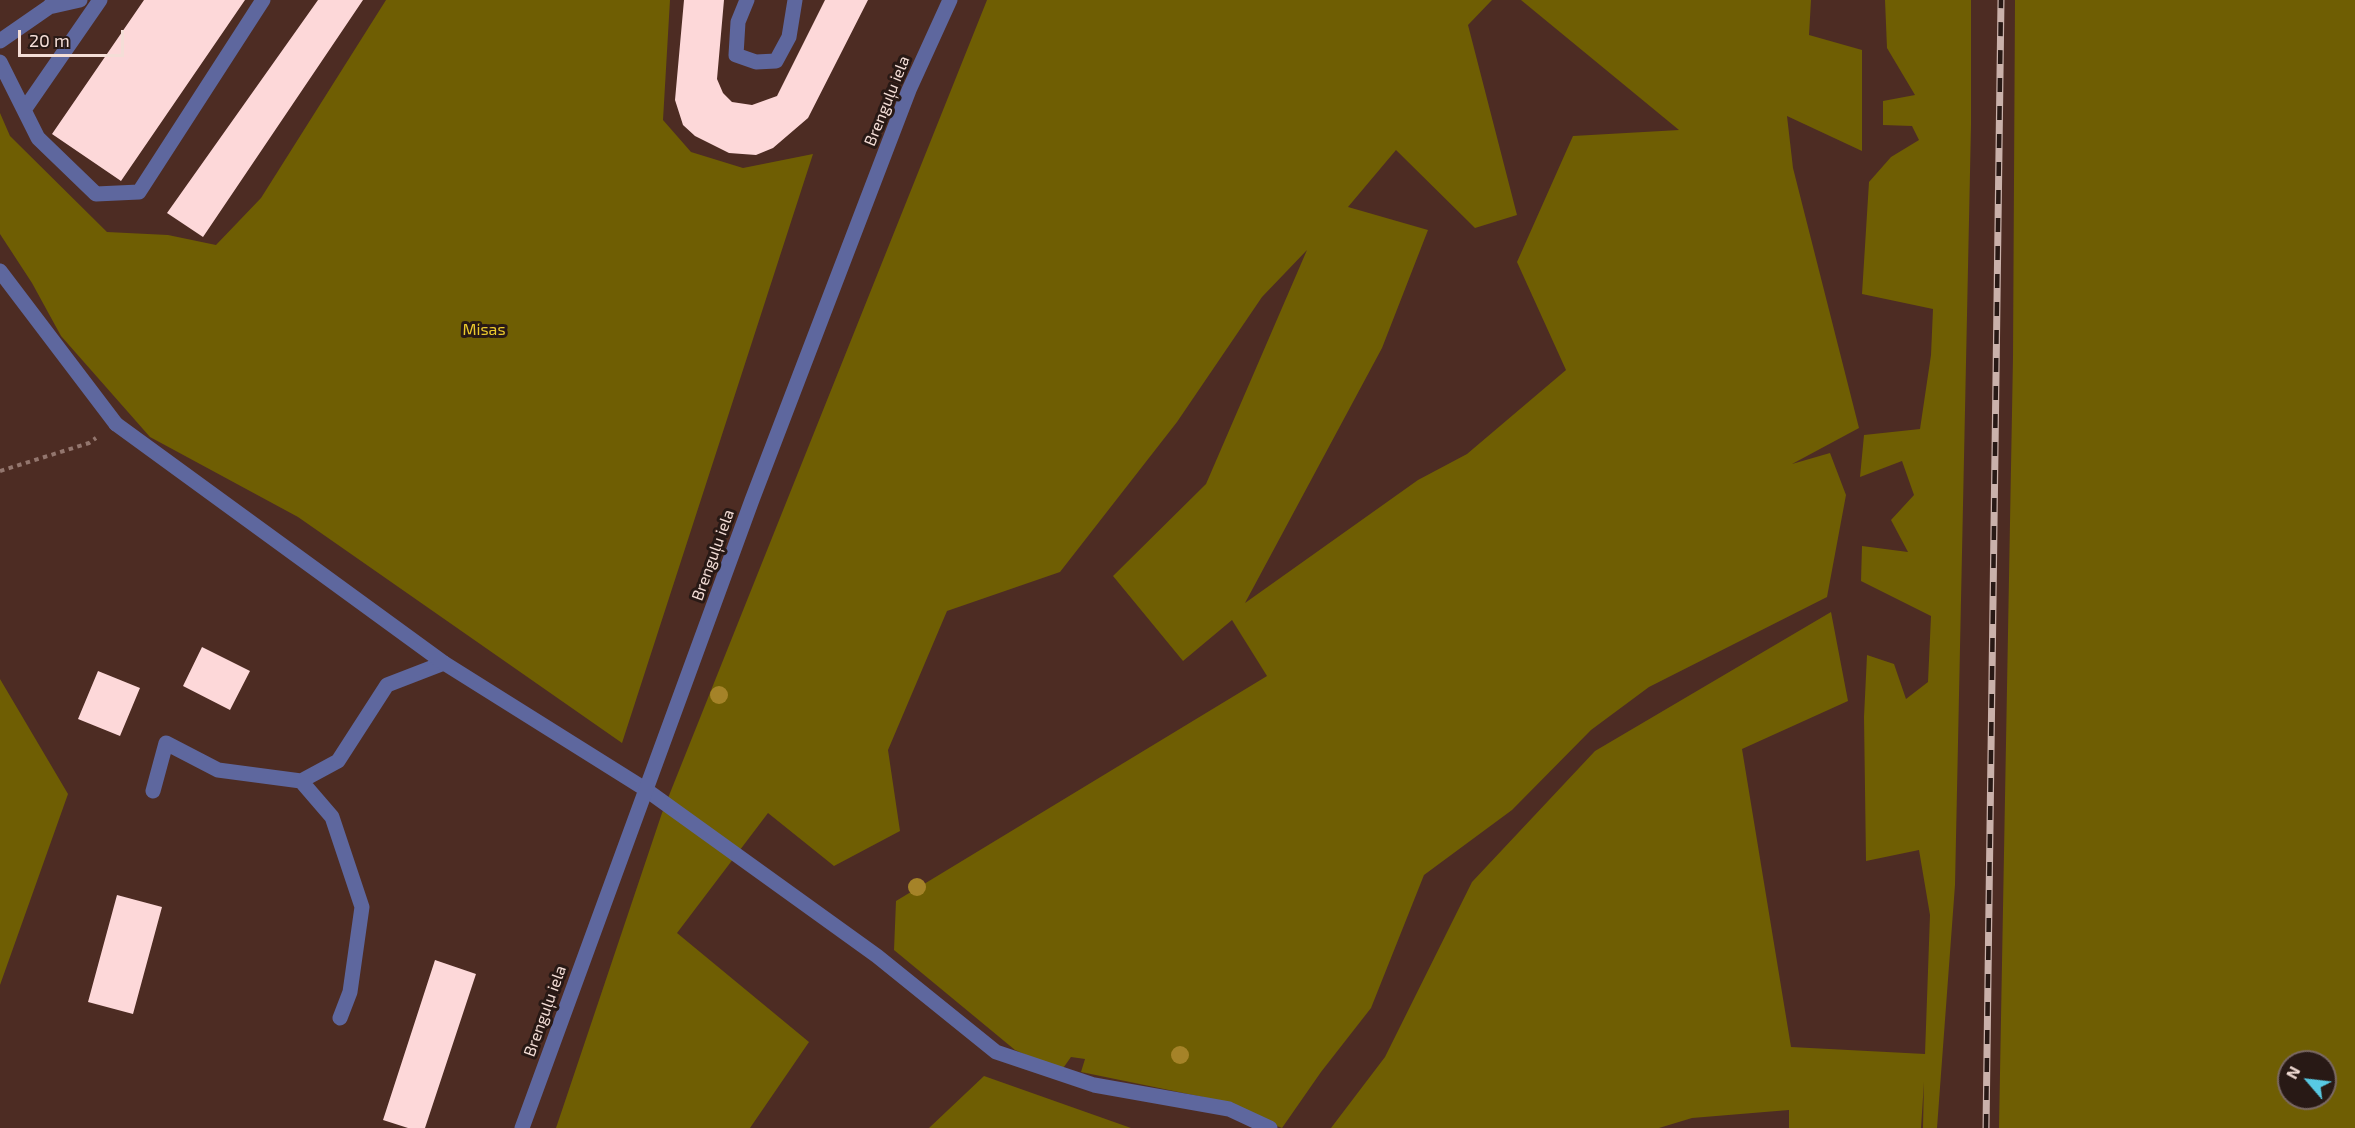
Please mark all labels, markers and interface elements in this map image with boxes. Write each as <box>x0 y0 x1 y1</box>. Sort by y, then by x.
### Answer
scale bar <box>21 18 128 56</box>
text: 20 m <box>29 29 70 51</box>
street label: Brenguļu iela <box>860 53 914 149</box>
park label: Misas <box>462 320 506 340</box>
street label: Brenguļu iela <box>688 507 738 603</box>
street label: Brenguļu iela <box>520 963 570 1059</box>
north arrow <box>2277 1050 2337 1110</box>
text: N <box>2281 1063 2304 1082</box>

